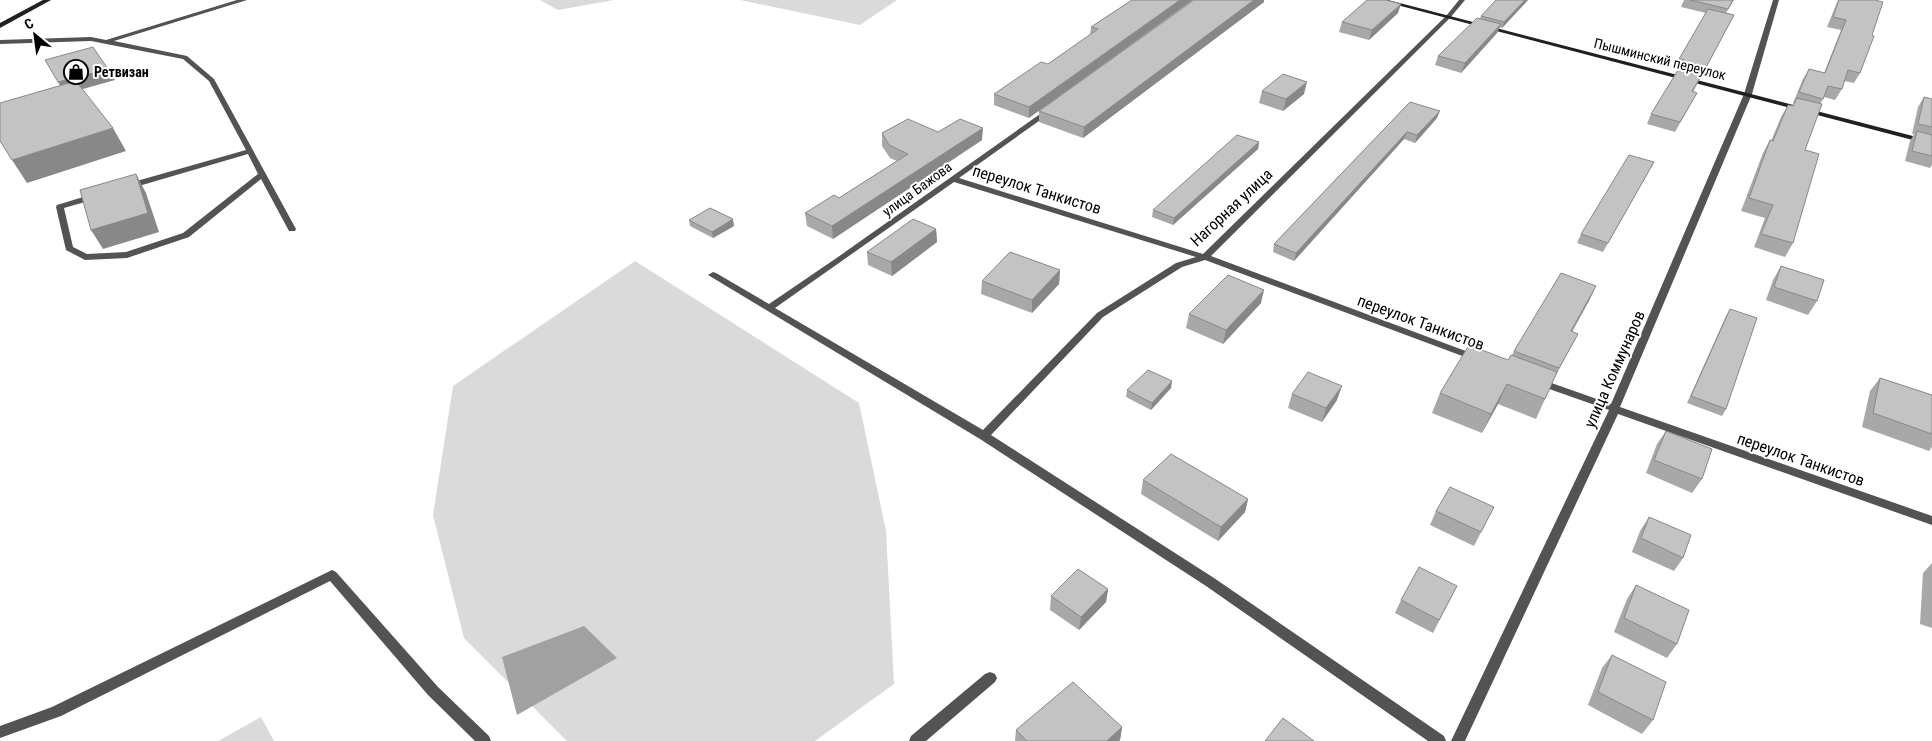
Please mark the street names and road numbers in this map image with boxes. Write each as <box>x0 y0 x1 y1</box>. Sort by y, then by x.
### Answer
street label: Пышминский переулок <box>1592 35 1728 83</box>
street label: улица Бажова <box>879 159 955 219</box>
street label: переулок Танкистов <box>970 161 1103 218</box>
street label: Нагорная улица <box>1186 165 1276 250</box>
street label: переулок Танкистов <box>1355 291 1487 354</box>
street label: улица Коммунаров <box>1580 308 1649 431</box>
street label: переулок Танкистов <box>1735 429 1867 490</box>

